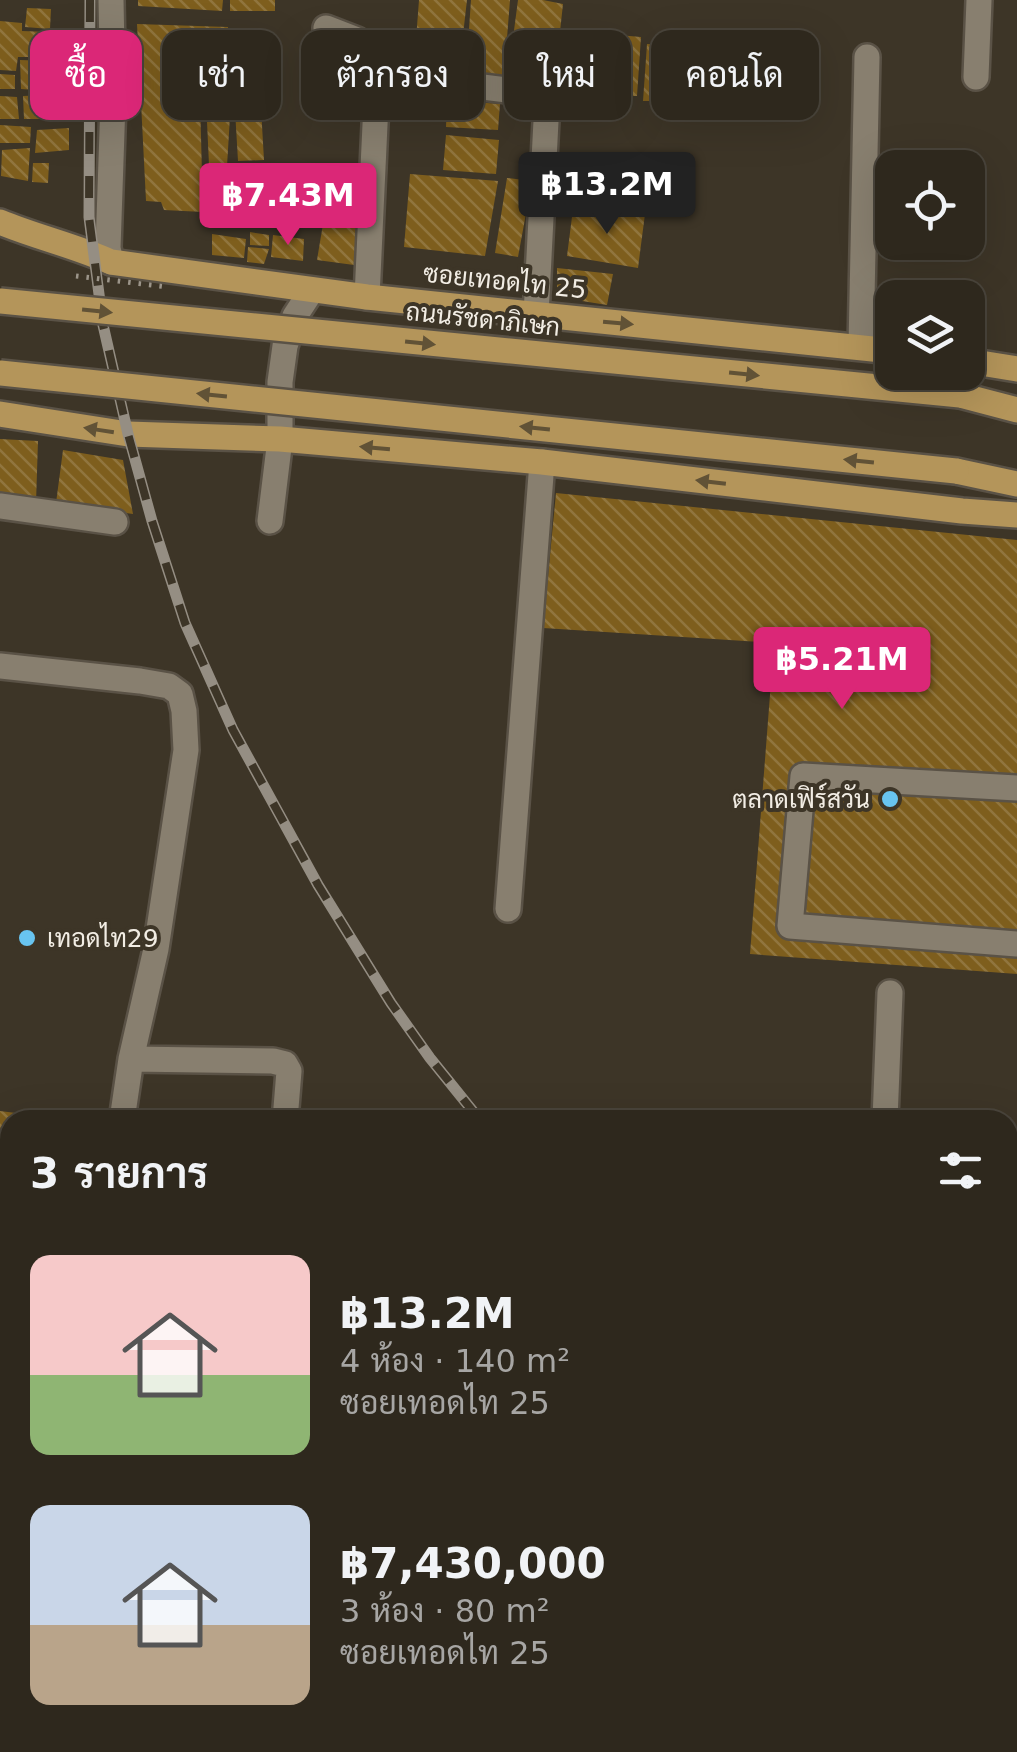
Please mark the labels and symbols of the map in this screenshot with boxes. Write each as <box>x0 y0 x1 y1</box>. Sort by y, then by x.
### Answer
pin: ฿13.2M <box>526 152 688 237</box>
pin: ฿7.43M <box>207 163 369 248</box>
street label: ซอยเทอดไท 25 <box>422 257 588 304</box>
street label: ถนนรัชดาภิเษก <box>404 295 562 342</box>
one-way arrow <box>82 303 113 319</box>
one-way arrow <box>602 315 634 331</box>
one-way arrow <box>405 335 437 351</box>
one-way arrow <box>729 367 760 383</box>
one-way arrow <box>196 387 227 403</box>
one-way arrow <box>519 420 551 436</box>
one-way arrow <box>83 422 114 437</box>
one-way arrow <box>359 439 390 455</box>
one-way arrow <box>842 453 874 469</box>
one-way arrow <box>695 474 727 490</box>
pin: ฿5.21M <box>761 627 923 712</box>
place label: ตลาดเฟิร์สวัน <box>732 782 870 814</box>
marker: ตลาดเฟิร์สวัน <box>879 788 901 810</box>
place label: เทอดไท29 <box>47 922 159 953</box>
marker: เทอดไท29 <box>16 927 38 949</box>

